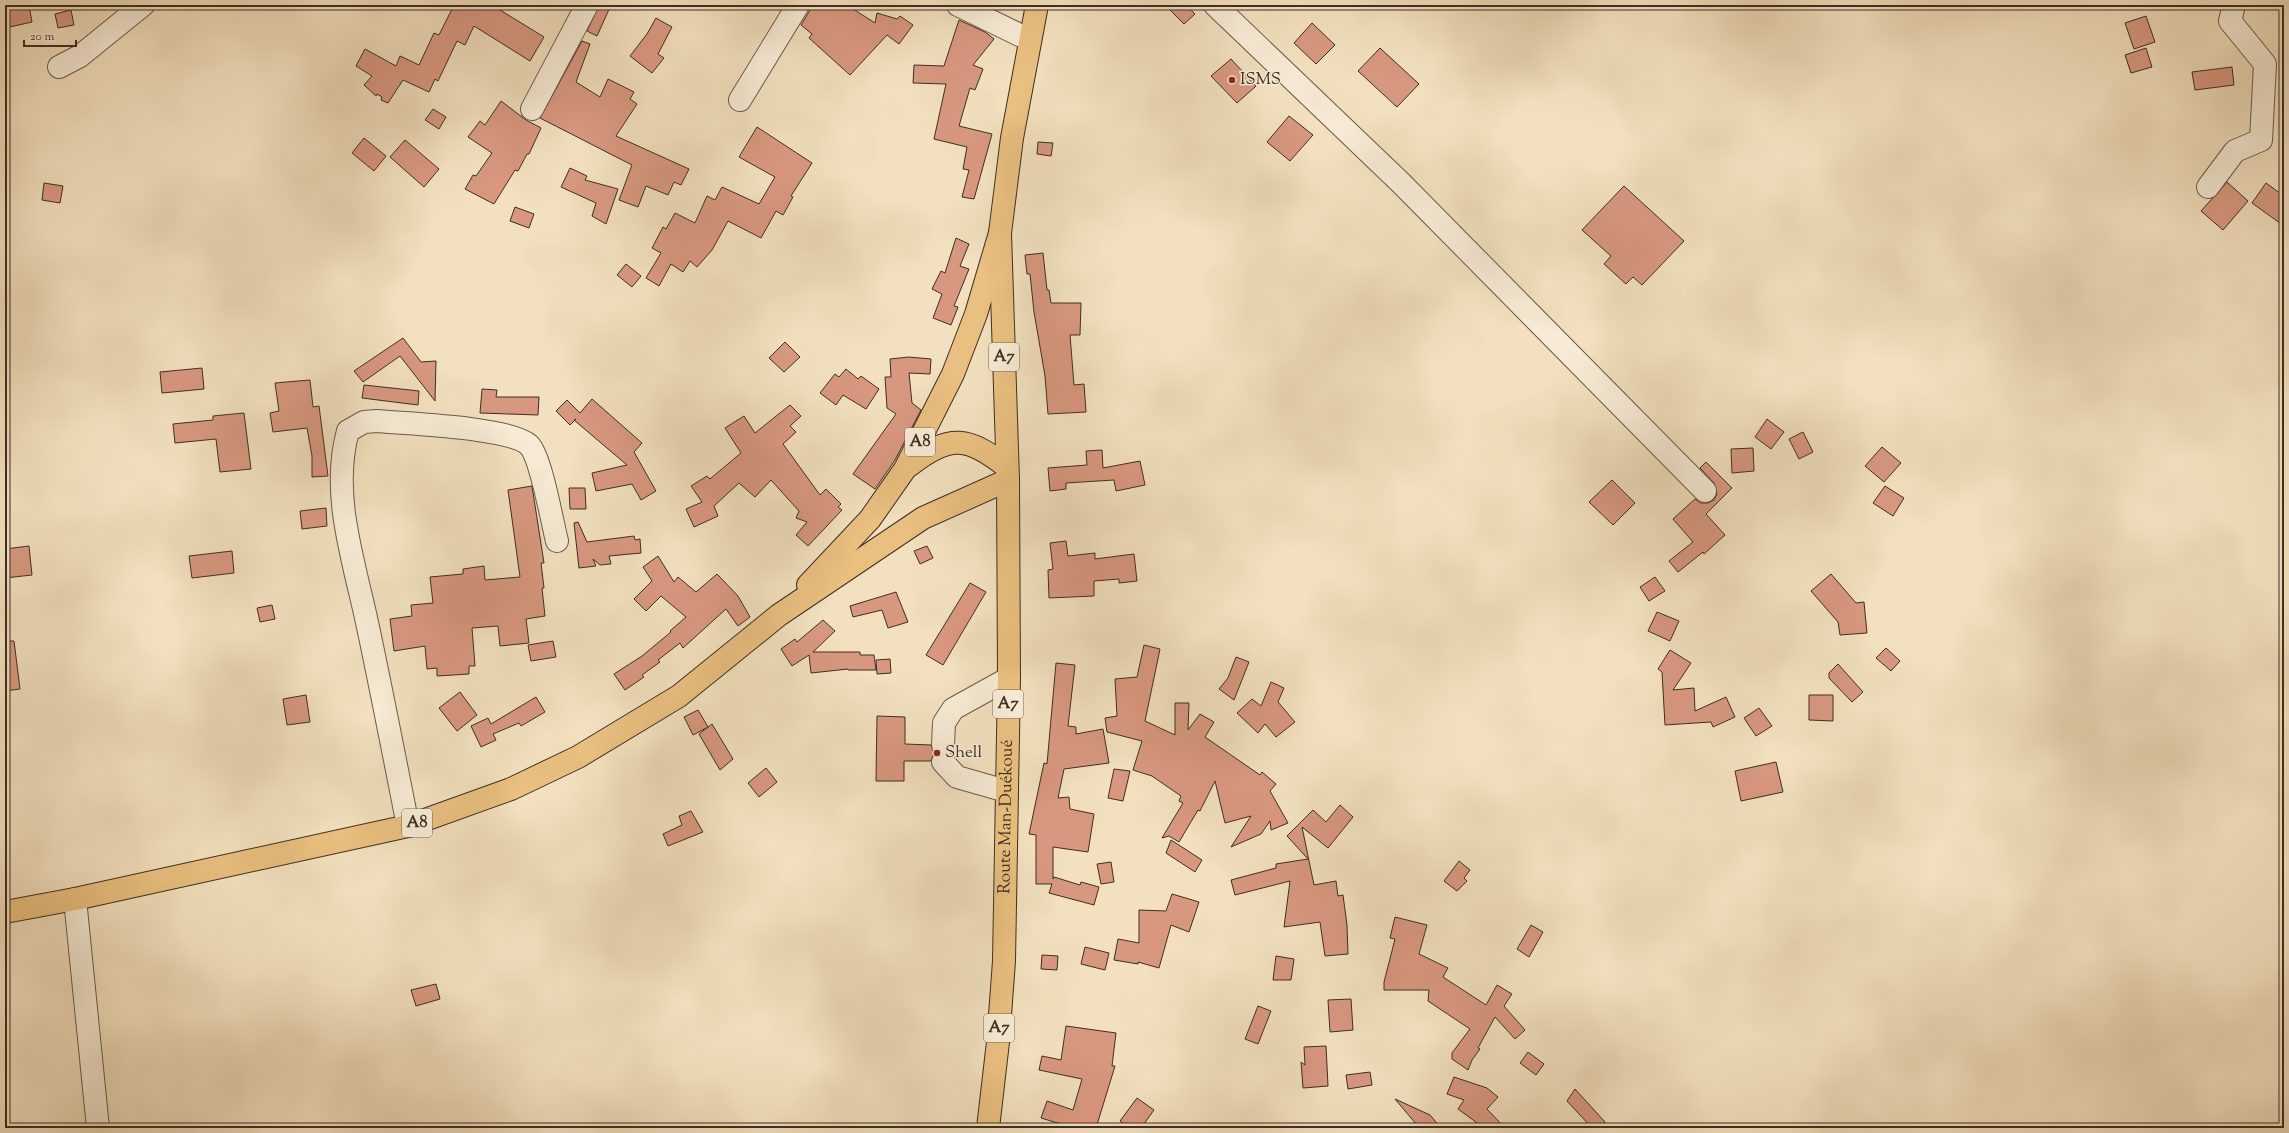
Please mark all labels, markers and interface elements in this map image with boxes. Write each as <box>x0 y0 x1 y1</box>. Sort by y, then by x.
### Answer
scale bar <box>24 22 76 48</box>
text: 20 m <box>30 28 55 46</box>
place label: ISMS <box>1240 68 1281 92</box>
marker: ISMS <box>1227 75 1237 85</box>
road number: A7 <box>989 343 1019 371</box>
road number: A8 <box>905 428 935 456</box>
road number: A7 <box>993 690 1023 718</box>
street label: Route Man-Duékoué <box>993 739 1020 894</box>
place label: Shell <box>945 741 983 765</box>
marker: Shell <box>932 748 942 758</box>
road number: A8 <box>402 809 432 837</box>
road number: A7 <box>984 1014 1014 1042</box>

